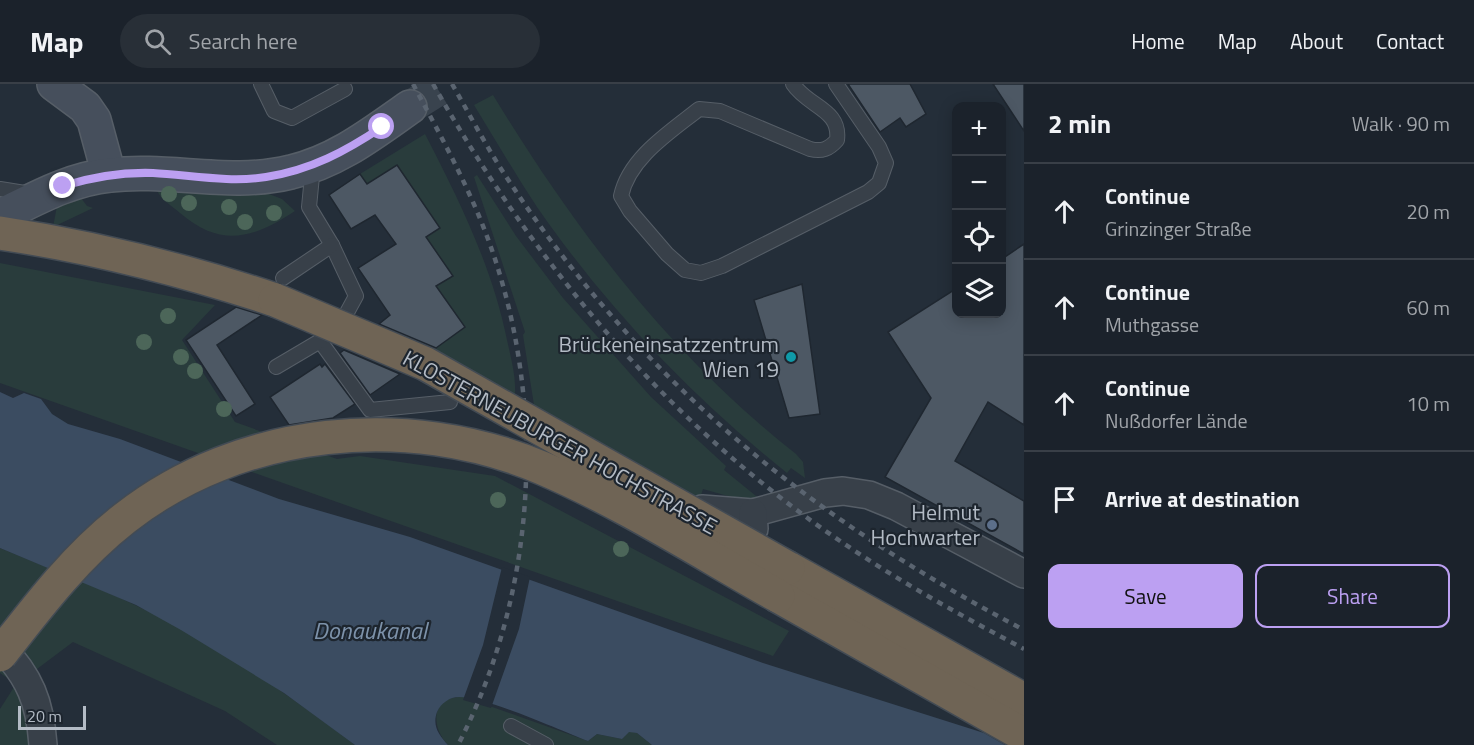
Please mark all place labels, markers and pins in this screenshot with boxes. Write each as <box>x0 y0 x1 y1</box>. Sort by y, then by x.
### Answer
place label: Brückeneinsatzzentrum Wien 19 <box>558 327 779 386</box>
marker: Brückeneinsatzzentrum Wien 19 <box>784 350 798 364</box>
place label: Helmut Hochwarter <box>871 495 980 554</box>
marker: Helmut Hochwarter <box>985 518 999 532</box>

